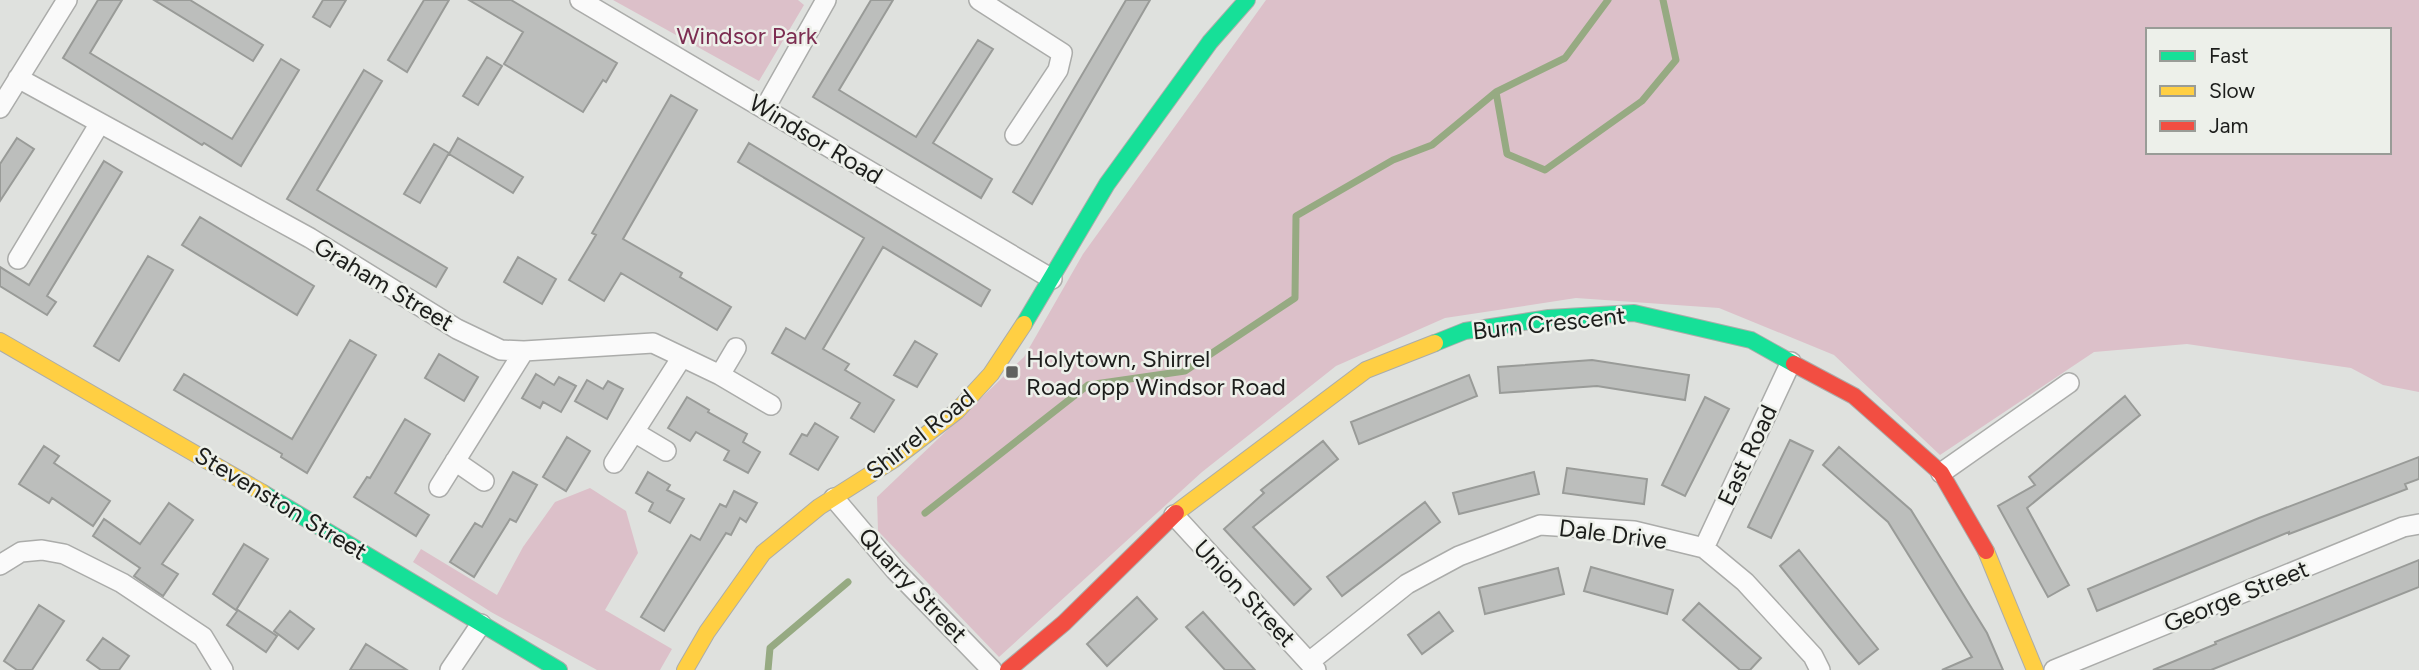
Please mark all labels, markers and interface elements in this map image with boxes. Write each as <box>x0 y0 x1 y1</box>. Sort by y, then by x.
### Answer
park label: Windsor Park <box>677 21 818 50</box>
legend <box>2146 28 2391 154</box>
text: Fast <box>2209 43 2249 68</box>
text: Slow <box>2209 78 2255 103</box>
street label: Windsor Road <box>744 88 888 190</box>
text: Jam <box>2209 113 2248 138</box>
street label: Graham Street <box>309 231 459 337</box>
street label: Burn Crescent <box>1471 301 1627 345</box>
place label: Holytown, Shirrel Road opp Windsor Road <box>1026 344 1286 401</box>
marker: Holytown, Shirrel Road opp Windsor Road <box>1004 364 1020 380</box>
street label: Shirrel Road <box>860 383 980 485</box>
street label: East Road <box>1711 400 1783 510</box>
street label: Stevenston Street <box>190 440 372 566</box>
street label: Dale Drive <box>1557 513 1669 555</box>
street label: Quarry Street <box>852 522 974 648</box>
street label: Union Street <box>1188 533 1302 653</box>
street label: George Street <box>2159 554 2313 638</box>

